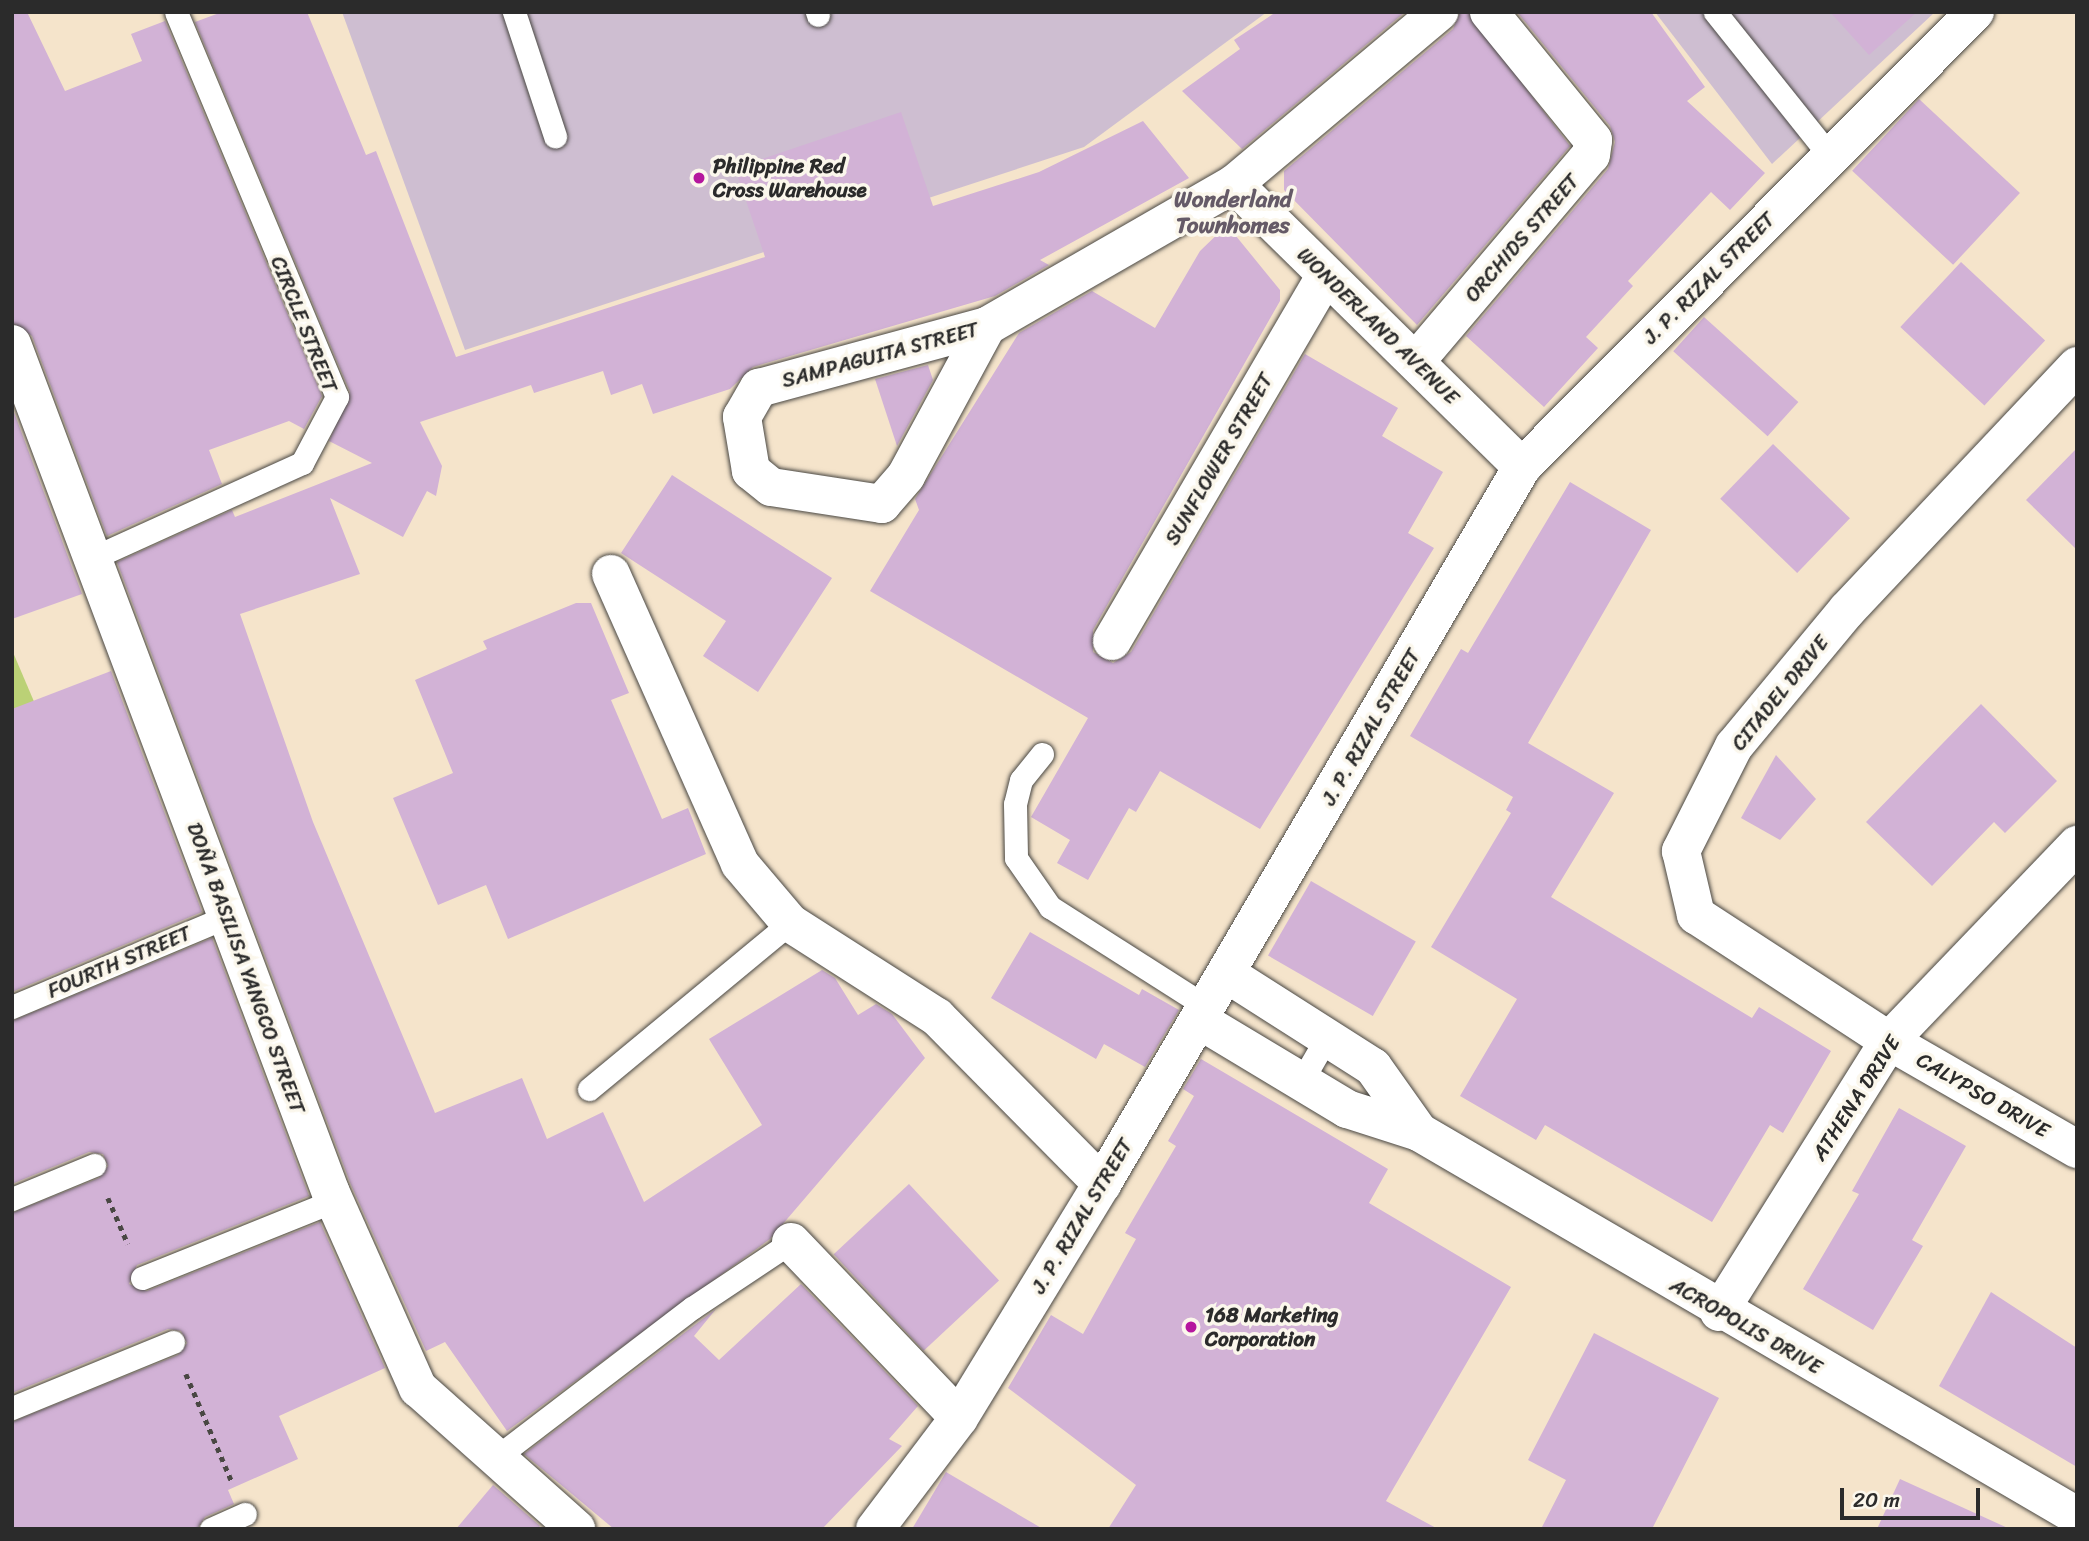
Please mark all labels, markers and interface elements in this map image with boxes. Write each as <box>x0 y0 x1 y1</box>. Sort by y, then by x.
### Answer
place label: Philippine Red Cross Warehouse <box>713 153 867 203</box>
street label: ORCHIDS STREET <box>1459 168 1585 308</box>
marker: Philippine Red Cross Warehouse <box>691 170 707 186</box>
district label: Wonderland Townhomes <box>1174 186 1292 240</box>
street label: J. P. RIZAL STREET <box>1637 206 1781 350</box>
street label: WONDERLAND AVENUE <box>1292 242 1464 410</box>
street label: CIRCLE STREET <box>265 252 343 396</box>
street label: SAMPAGUITA STREET <box>778 316 982 394</box>
street label: SUNFLOWER STREET <box>1159 368 1279 550</box>
street label: CITADEL DRIVE <box>1726 630 1834 756</box>
street label: J. P. RIZAL STREET <box>1316 644 1426 810</box>
street label: DOÑA BASILISA YANGCO STREET <box>181 819 311 1117</box>
street label: FOURTH STREET <box>43 920 195 1004</box>
street label: ATHENA DRIVE <box>1806 1031 1906 1165</box>
street label: CALYPSO DRIVE <box>1911 1046 2055 1144</box>
street label: J. P. RIZAL STREET <box>1025 1133 1139 1299</box>
street label: ACROPOLIS DRIVE <box>1665 1272 1827 1380</box>
place label: 168 Marketing Corporation <box>1205 1302 1338 1352</box>
marker: 168 Marketing Corporation <box>1183 1319 1199 1335</box>
scale bar <box>1844 1474 1984 1518</box>
text: 20 m <box>1853 1481 1900 1519</box>

